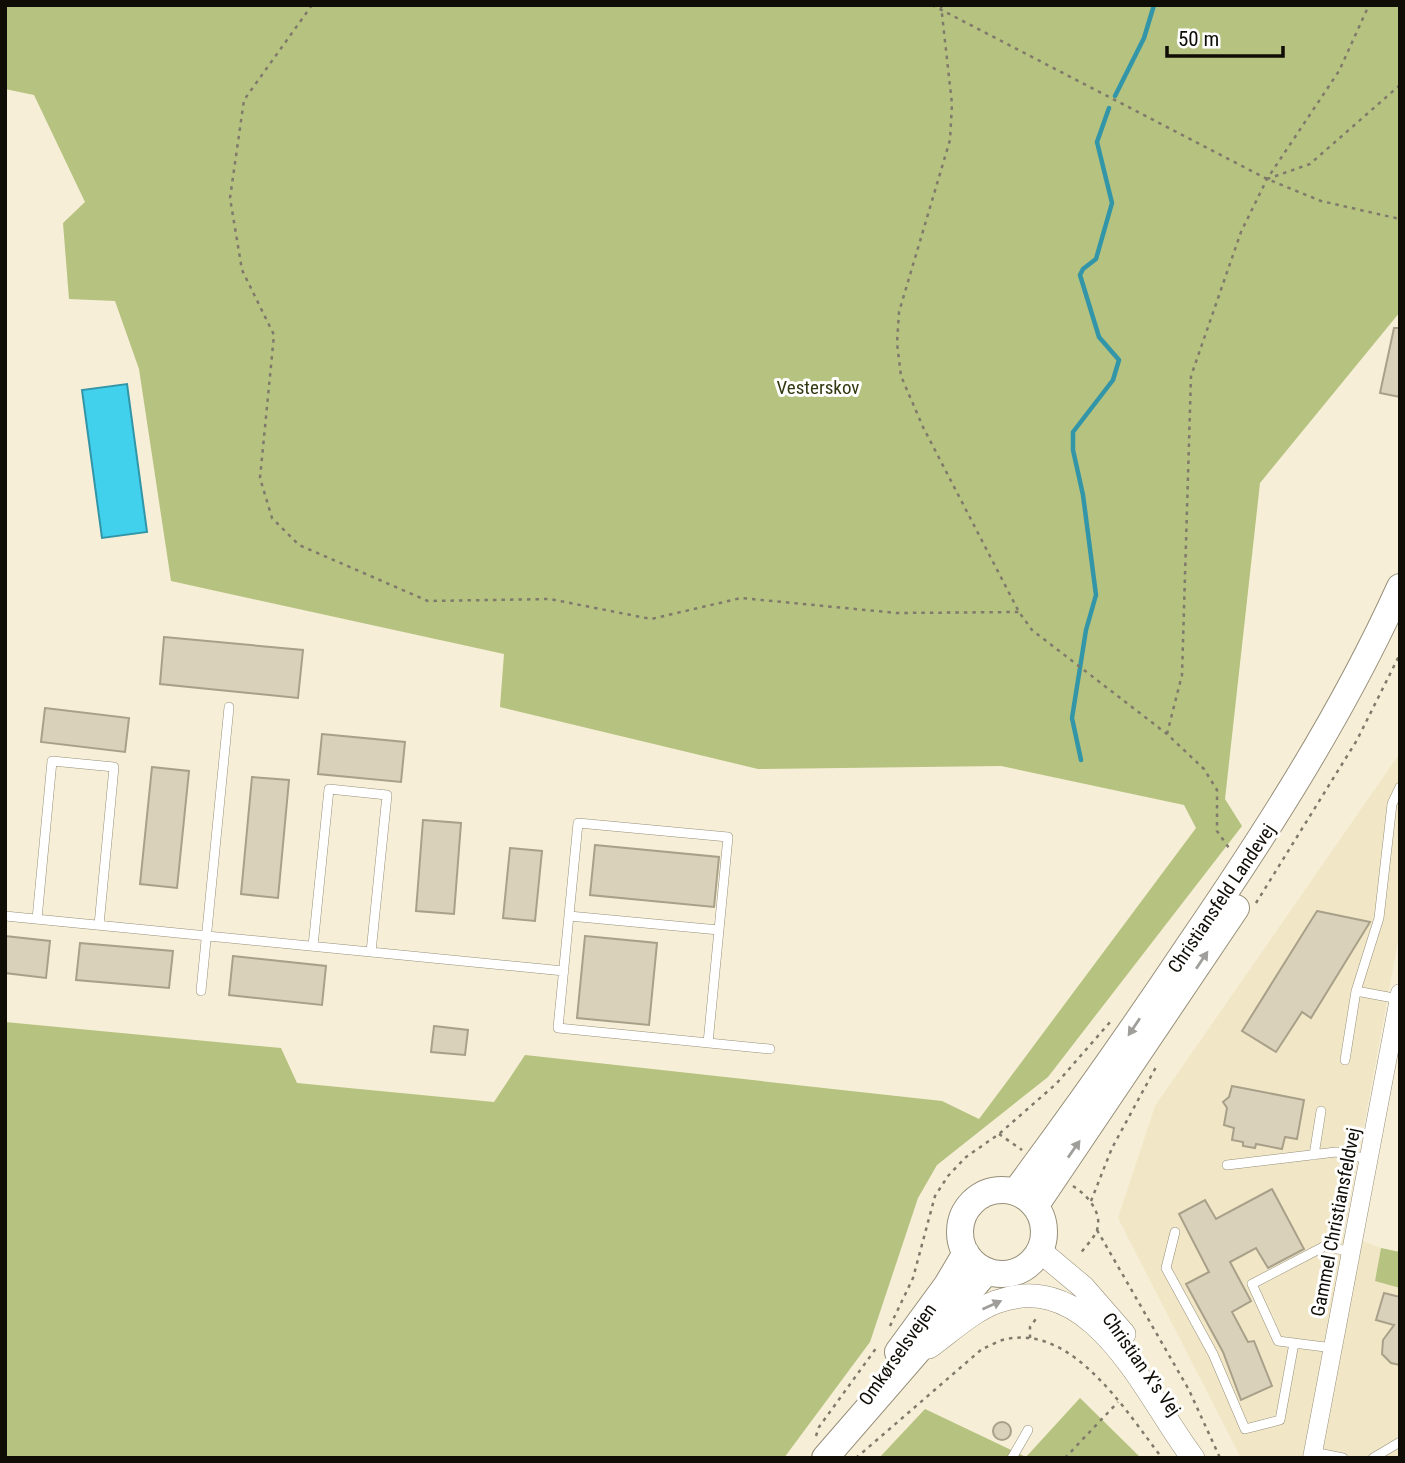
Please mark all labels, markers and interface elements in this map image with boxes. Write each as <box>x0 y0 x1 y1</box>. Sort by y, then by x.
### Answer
scale bar <box>1167 14 1282 58</box>
text: 50 m <box>1178 27 1219 51</box>
park label: Vesterskov <box>777 376 859 399</box>
street label: Christiansfeld Landevej <box>1163 819 1280 977</box>
one-way arrow <box>1195 951 1208 970</box>
one-way arrow <box>1128 1017 1141 1036</box>
street label: Gammel Christiansfeldvej <box>1306 1126 1365 1318</box>
one-way arrow <box>1067 1140 1081 1158</box>
street label: Omkørselsvejen <box>854 1299 941 1410</box>
one-way arrow <box>982 1300 1003 1311</box>
street label: Christian X's Vej <box>1097 1308 1186 1420</box>

